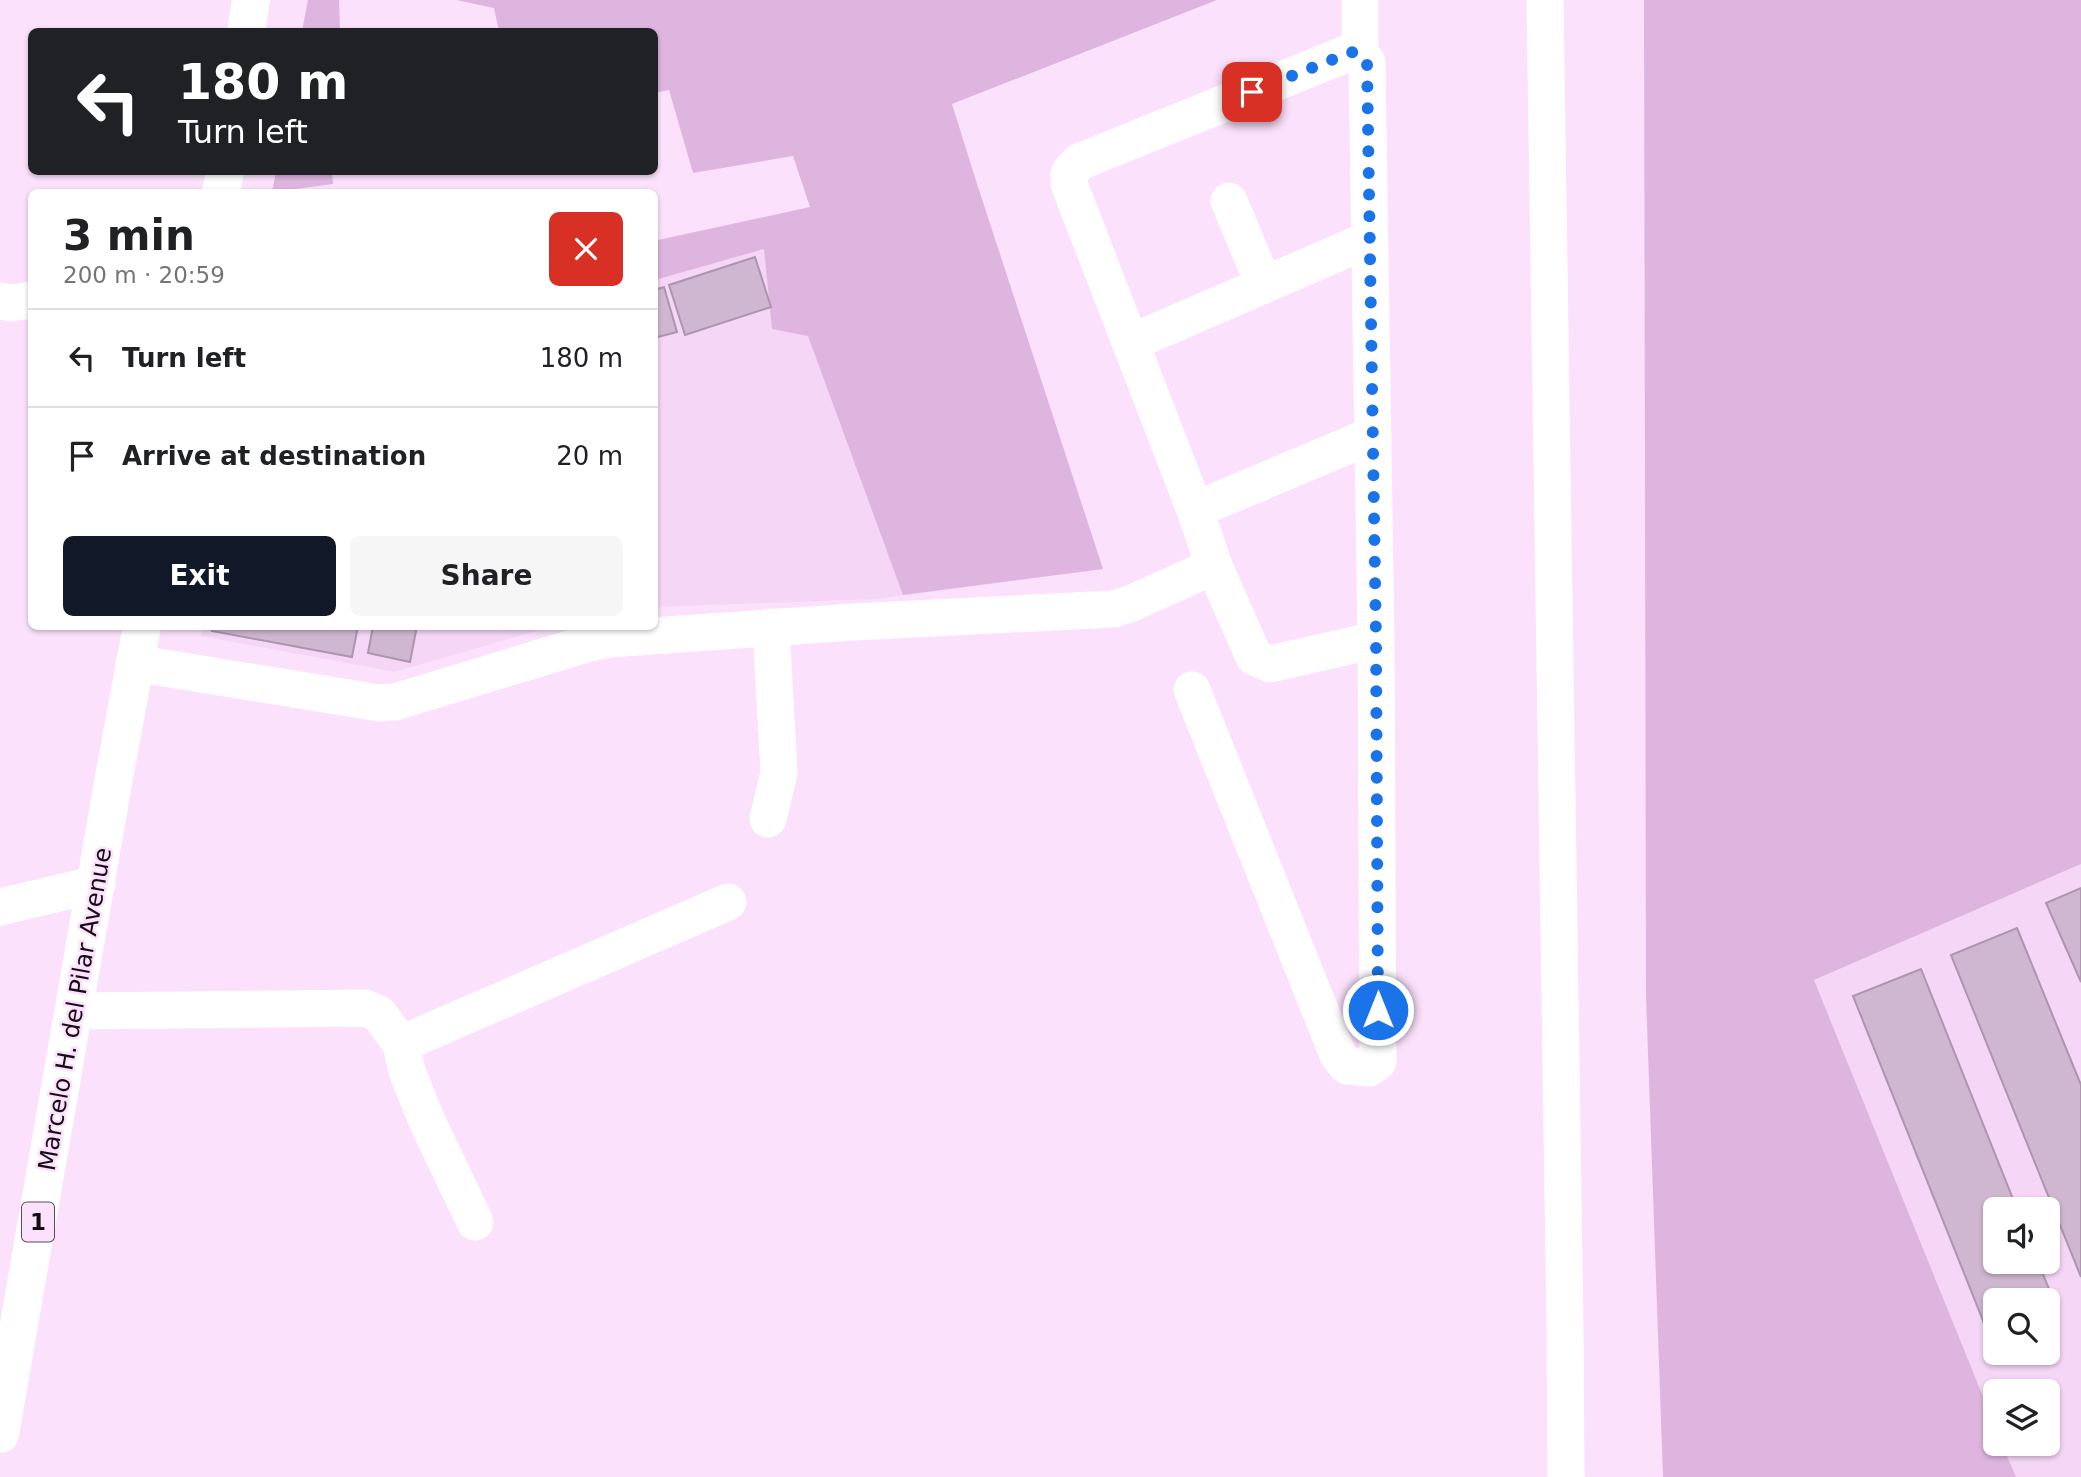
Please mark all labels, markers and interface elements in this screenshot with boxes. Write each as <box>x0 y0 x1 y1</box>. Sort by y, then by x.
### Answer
text: 180 m <box>178 54 348 111</box>
icon: left <box>63 56 154 147</box>
pin <box>1222 62 1282 122</box>
icon: arrive <box>1233 73 1271 111</box>
text: Turn left <box>178 113 308 151</box>
text: 3 min <box>63 211 195 260</box>
button: close <box>549 212 623 286</box>
text: 200 m · 20:59 <box>63 262 225 288</box>
icon: left <box>63 339 101 377</box>
text: Turn left <box>122 343 246 373</box>
text: 180 m <box>540 343 623 373</box>
icon: arrive <box>63 437 101 475</box>
text: Arrive at destination <box>122 441 426 471</box>
text: 20 m <box>556 441 623 471</box>
button: Exit <box>63 536 336 616</box>
button: Share <box>350 536 623 616</box>
street label: Marcelo H. del Pilar Avenue <box>33 845 117 1173</box>
position arrow <box>1341 973 1415 1047</box>
map controls <box>1983 1197 2060 1456</box>
button: sound <box>1983 1197 2060 1274</box>
road number: 1 <box>22 1203 54 1242</box>
button: search <box>1983 1288 2060 1365</box>
button: layers <box>1983 1379 2060 1456</box>

